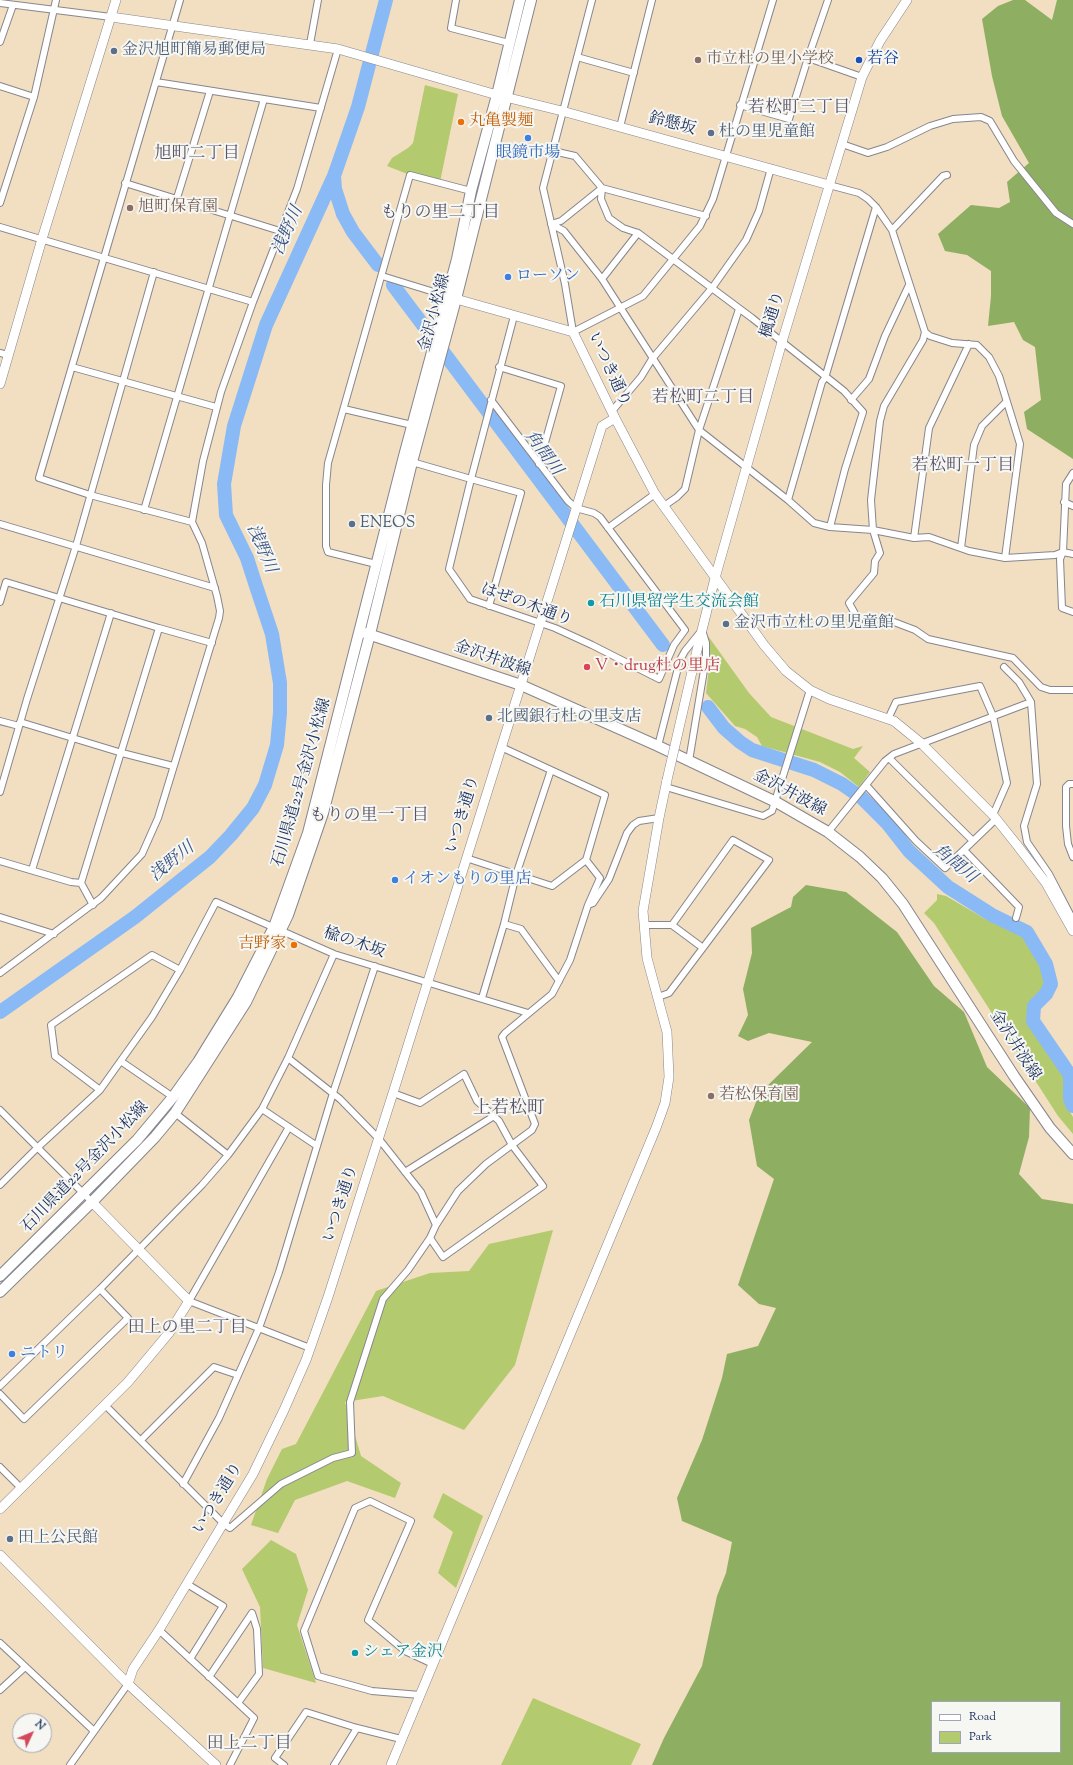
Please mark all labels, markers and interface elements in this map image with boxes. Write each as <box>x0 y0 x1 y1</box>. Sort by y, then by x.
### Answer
place label: 金沢旭町簡易郵便局 <box>122 41 266 61</box>
marker: 金沢旭町簡易郵便局 <box>109 46 119 56</box>
place label: 市立杜の里小学校 <box>706 50 834 70</box>
place label: 若谷 <box>867 50 899 70</box>
marker: 市立杜の里小学校 <box>693 55 703 65</box>
marker: 若谷 <box>854 55 864 65</box>
district label: 若松町三丁目 <box>748 99 850 119</box>
street label: 鈴懸坂 <box>646 110 698 140</box>
place label: 丸亀製麺 <box>469 112 533 132</box>
marker: 丸亀製麺 <box>456 117 466 127</box>
place label: 杜の里児童館 <box>719 123 815 143</box>
marker: 杜の里児童館 <box>706 128 716 138</box>
marker: 眼鏡市場 <box>523 133 533 143</box>
place label: 眼鏡市場 <box>496 144 560 164</box>
district label: 旭町二丁目 <box>155 145 239 165</box>
place label: 旭町保育園 <box>138 198 218 218</box>
marker: 旭町保育園 <box>125 203 135 213</box>
water label: 浅野川 <box>269 204 309 258</box>
district label: もりの里二丁目 <box>381 204 499 224</box>
place label: ローソン <box>516 267 580 287</box>
street label: 金沢小松線 <box>416 272 456 354</box>
marker: ローソン <box>503 272 513 282</box>
street label: 楓通り <box>758 289 790 341</box>
street label: いつき通り <box>582 330 634 410</box>
district label: 若松町二丁目 <box>652 389 754 409</box>
water label: 角間川 <box>519 427 565 481</box>
district label: 若松町一丁目 <box>912 457 1014 477</box>
place label: ENEOS <box>360 514 415 534</box>
marker: ENEOS <box>347 519 357 529</box>
water label: 浅野川 <box>241 522 279 576</box>
street label: はぜの木通り <box>478 581 574 631</box>
place label: 石川県留学生交流会館 <box>599 593 759 613</box>
marker: 石川県留学生交流会館 <box>586 598 596 608</box>
place label: 金沢市立杜の里児童館 <box>734 614 894 634</box>
marker: 金沢市立杜の里児童館 <box>721 619 731 629</box>
street label: 金沢井波線 <box>451 638 533 682</box>
place label: V・drug杜の里店 <box>595 657 720 677</box>
marker: V・drug杜の里店 <box>582 662 592 672</box>
street label: 石川県道22号金沢小松線 <box>270 696 336 870</box>
place label: 北國銀行杜の里支店 <box>497 708 641 728</box>
marker: 北國銀行杜の里支店 <box>484 713 494 723</box>
street label: 金沢井波線 <box>749 767 829 821</box>
street label: いつき通り <box>443 774 485 856</box>
district label: もりの里一丁目 <box>310 807 428 827</box>
water label: 浅野川 <box>147 839 199 887</box>
water label: 角間川 <box>928 841 980 889</box>
place label: イオンもりの里店 <box>403 870 531 890</box>
marker: イオンもりの里店 <box>390 875 400 885</box>
street label: 楡の木坂 <box>321 925 387 963</box>
place label: 吉野家 <box>238 935 286 955</box>
marker: 吉野家 <box>289 940 299 950</box>
street label: 金沢井波線 <box>984 1007 1044 1085</box>
place label: 若松保育園 <box>719 1086 799 1106</box>
marker: 若松保育園 <box>706 1091 716 1101</box>
street label: 石川県道22号金沢小松線 <box>18 1098 154 1238</box>
district label: 上若松町 <box>473 1099 545 1121</box>
street label: いつき通り <box>321 1163 363 1245</box>
district label: 田上の里二丁目 <box>128 1319 246 1339</box>
place label: ニトリ <box>20 1344 68 1364</box>
marker: ニトリ <box>7 1349 17 1359</box>
street label: いつき通り <box>190 1460 248 1538</box>
place label: 田上公民館 <box>18 1529 98 1549</box>
marker: 田上公民館 <box>5 1534 15 1544</box>
place label: シェア金沢 <box>363 1643 443 1663</box>
marker: シェア金沢 <box>350 1648 360 1658</box>
legend <box>931 1701 1061 1753</box>
text: Road <box>969 1708 996 1726</box>
north arrow <box>12 1713 52 1753</box>
text: N <box>31 1717 49 1734</box>
text: Park <box>969 1728 992 1746</box>
district label: 田上二丁目 <box>207 1735 291 1755</box>

